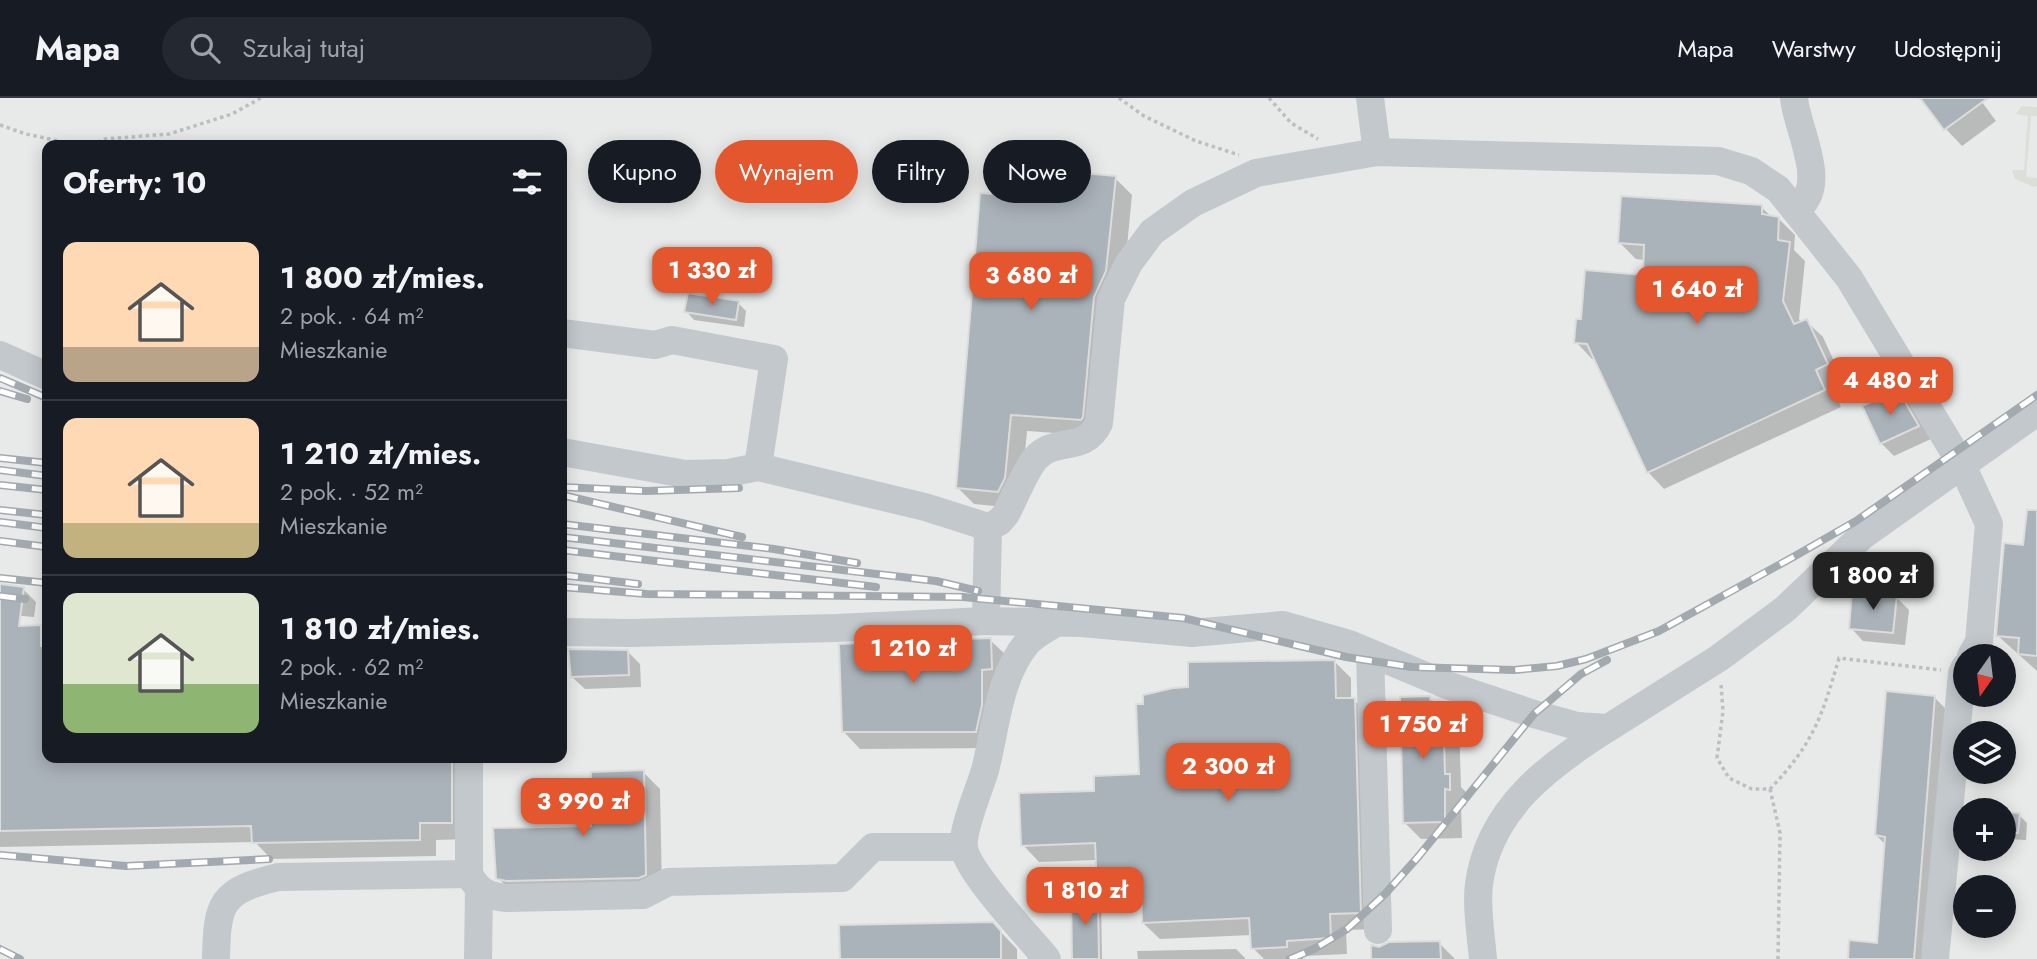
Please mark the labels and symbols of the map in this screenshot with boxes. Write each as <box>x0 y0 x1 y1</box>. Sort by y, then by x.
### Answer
pin: 1 330 zł <box>640 248 784 307</box>
pin: 3 680 zł <box>959 252 1103 312</box>
pin: 1 640 zł <box>1625 266 1769 326</box>
pin: 4 480 zł <box>1818 358 1962 417</box>
pin: 1 800 zł <box>1801 552 1945 612</box>
pin: 1 210 zł <box>841 626 985 685</box>
north arrow <box>1953 644 2016 707</box>
pin: 1 750 zł <box>1351 702 1495 761</box>
pin: 2 300 zł <box>1156 744 1300 803</box>
pin: 3 990 zł <box>511 778 655 838</box>
pin: 1 810 zł <box>1013 868 1157 927</box>

